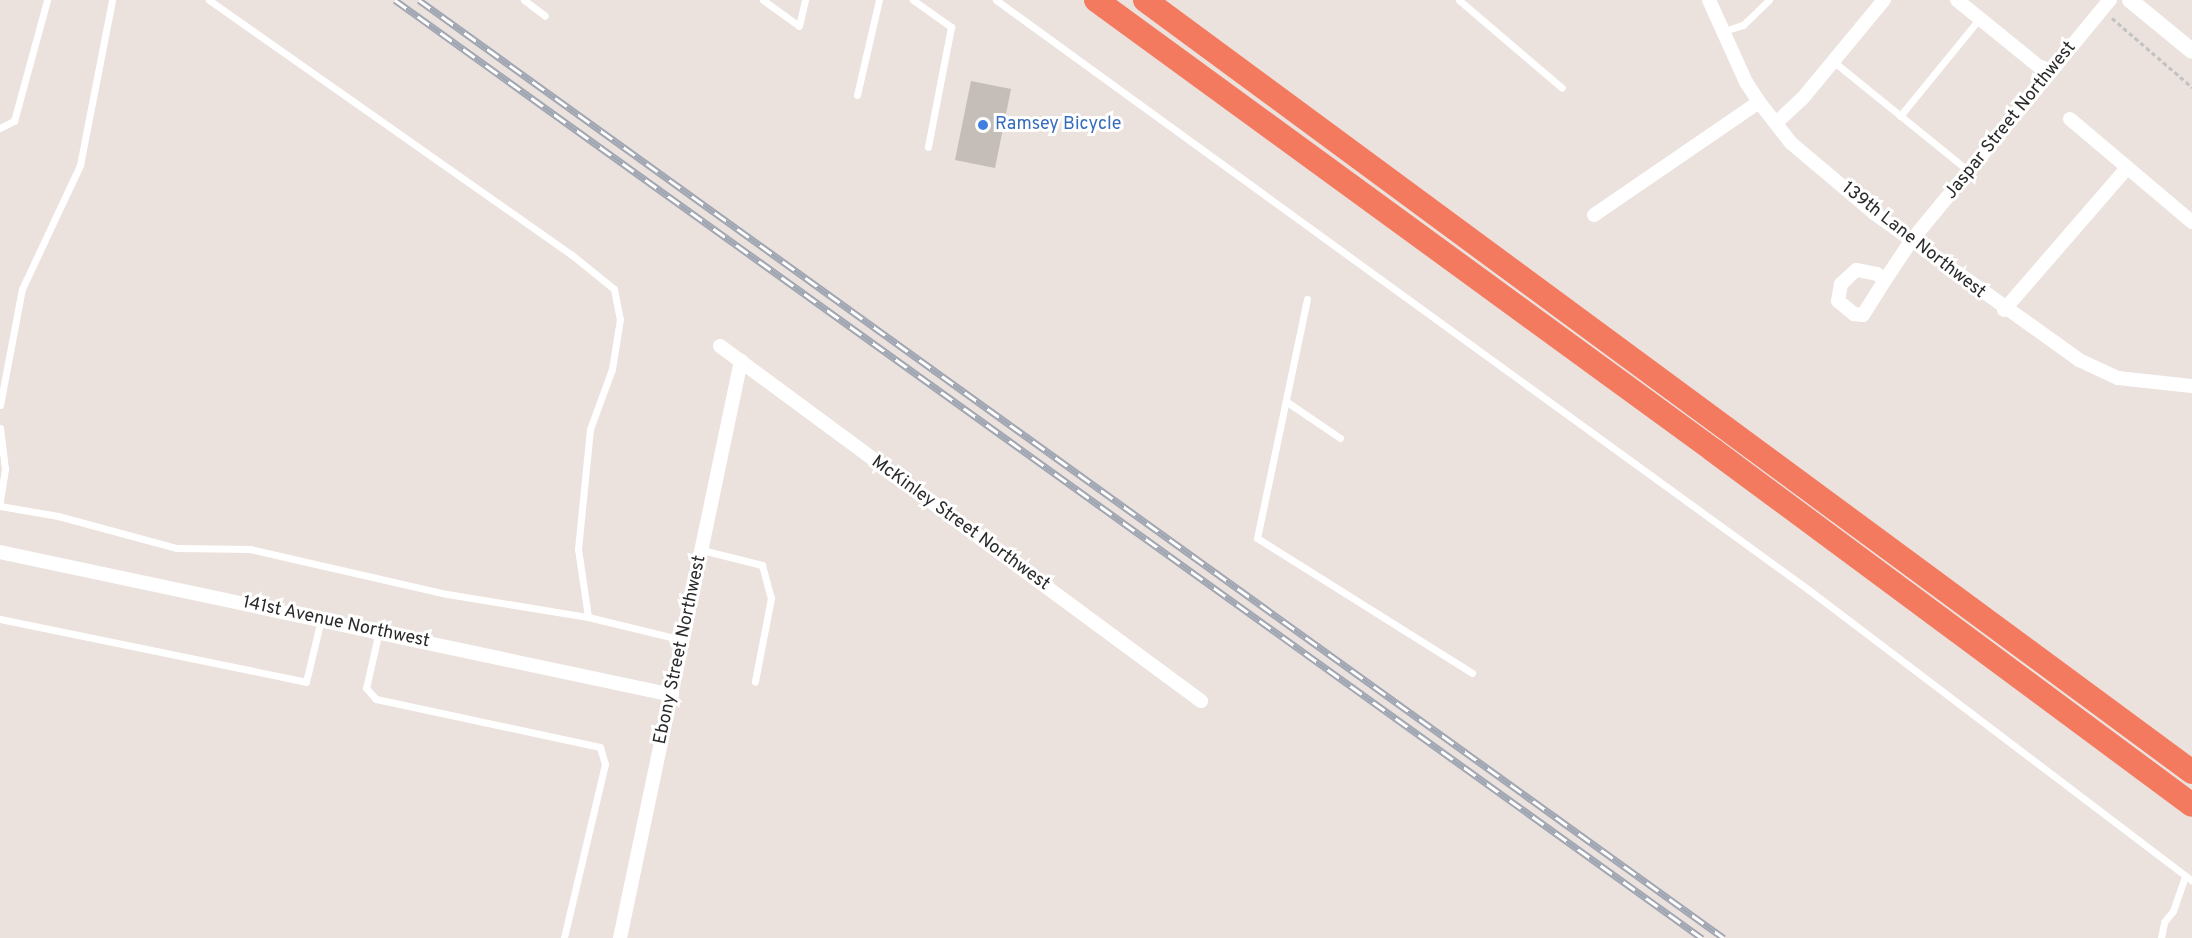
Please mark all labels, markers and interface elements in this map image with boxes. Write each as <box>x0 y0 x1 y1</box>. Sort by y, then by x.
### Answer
street label: Jaspar Street Northwest <box>1941 38 2081 204</box>
place label: Ramsey Bicycle <box>995 114 1121 136</box>
marker: Ramsey Bicycle <box>976 118 990 132</box>
street label: 139th Lane Northwest <box>1837 178 1989 304</box>
street label: McKinley Street Northwest <box>867 452 1053 596</box>
street label: Ebony Street Northwest <box>650 554 712 746</box>
street label: 141st Avenue Northwest <box>240 593 432 653</box>

